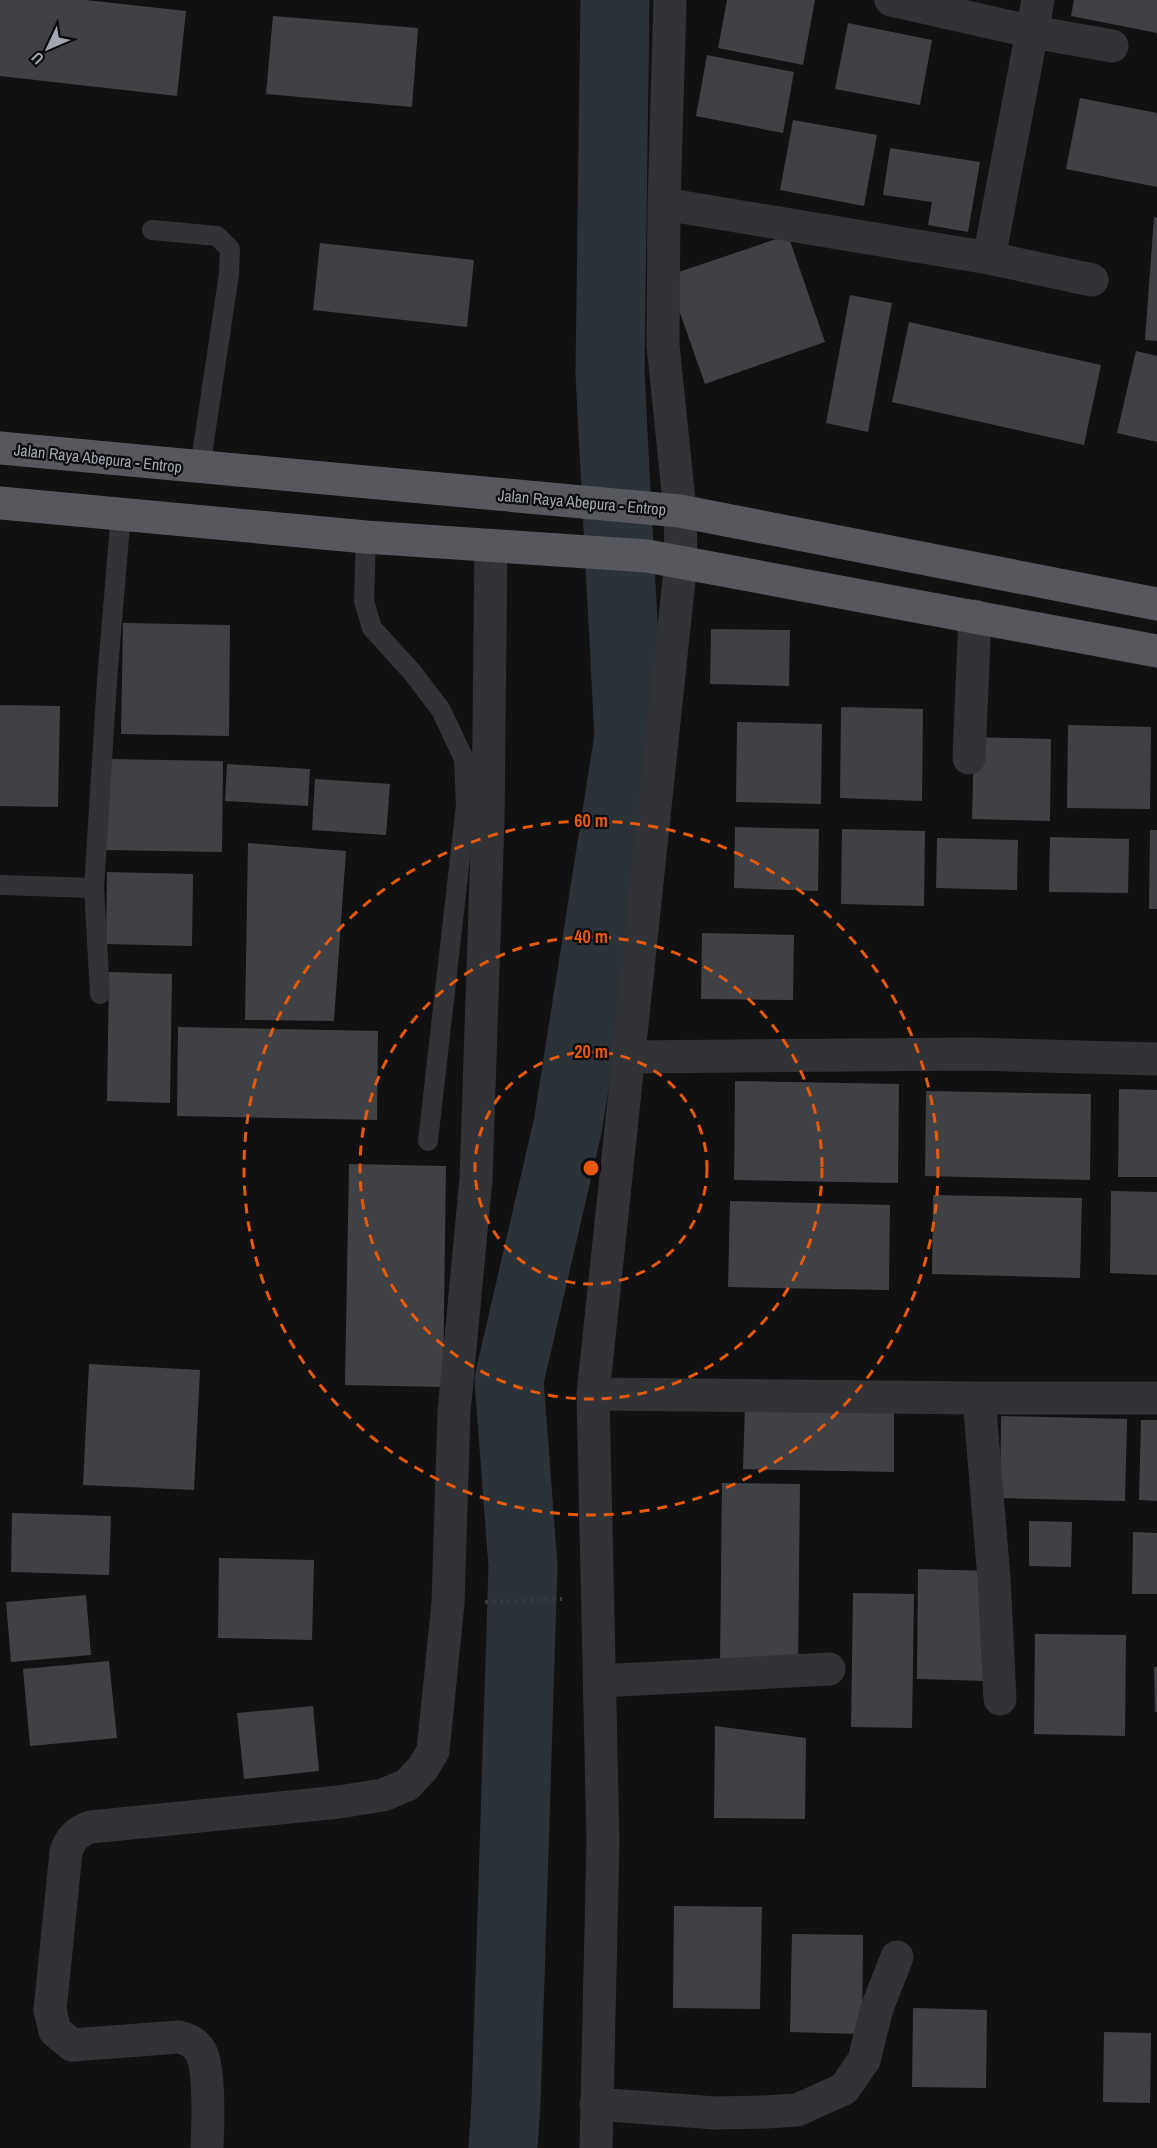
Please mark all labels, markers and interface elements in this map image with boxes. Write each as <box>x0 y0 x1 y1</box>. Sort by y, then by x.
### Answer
north arrow <box>18 18 78 78</box>
text: U <box>26 47 48 69</box>
street label: Jalan Raya Abepura - Entrop <box>13 438 183 478</box>
street label: Jalan Raya Abepura - Entrop <box>497 484 667 520</box>
text: 60 m <box>574 808 608 833</box>
text: 40 m <box>574 924 608 949</box>
text: 20 m <box>574 1039 608 1064</box>
centre of rings <box>581 1158 601 1178</box>

